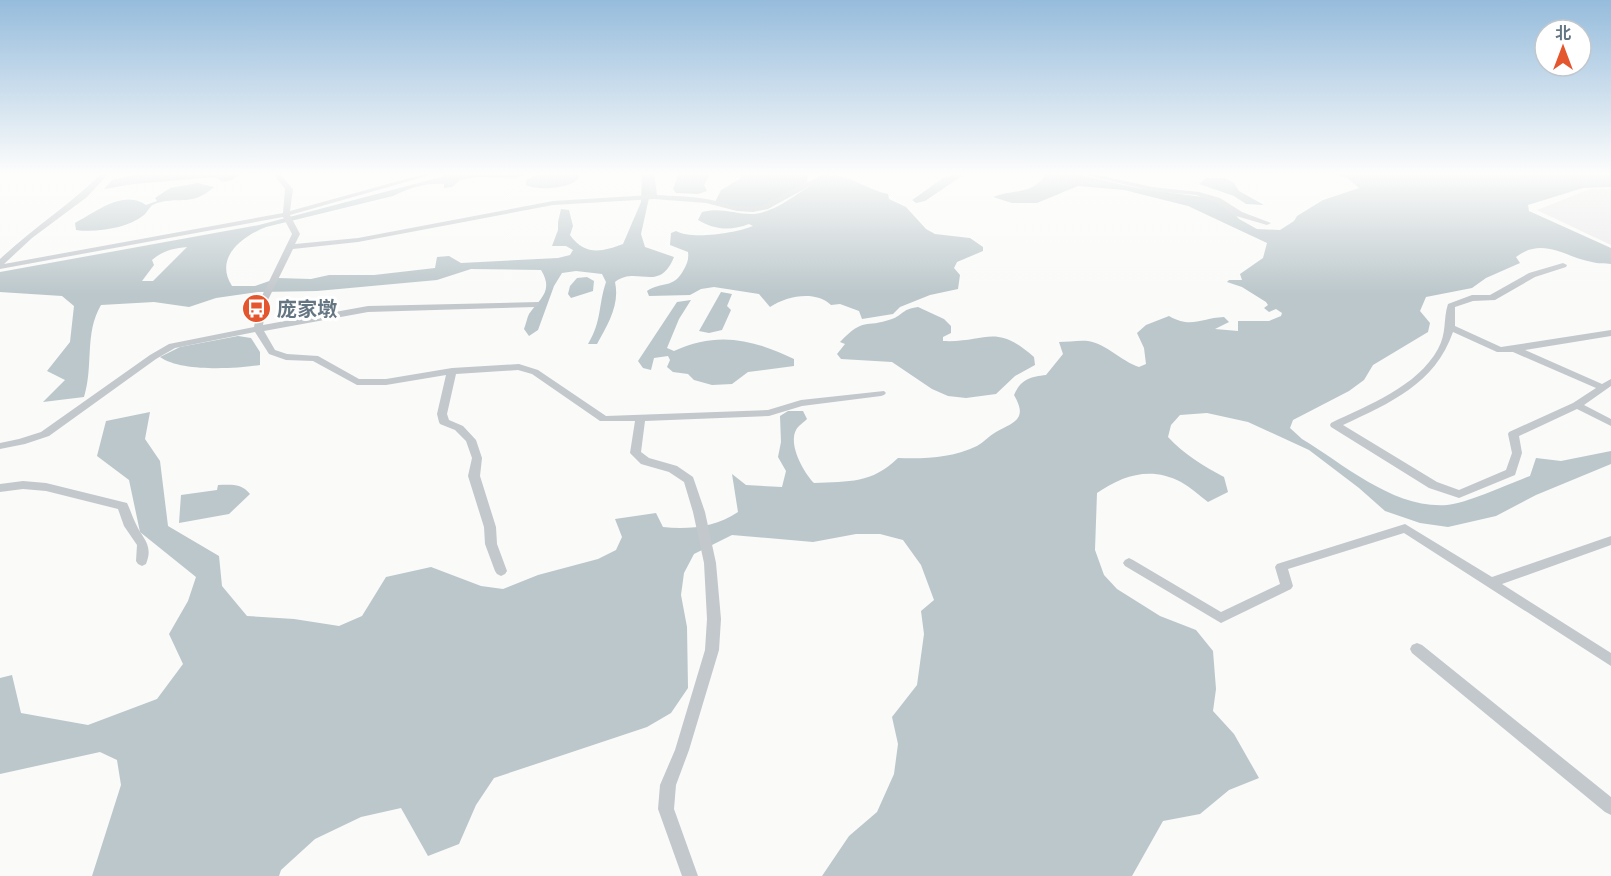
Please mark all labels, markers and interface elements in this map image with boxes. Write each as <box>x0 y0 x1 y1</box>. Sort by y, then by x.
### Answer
north arrow <box>1533 18 1593 78</box>
text: 北 <box>1555 22 1571 44</box>
bus stop icon: 庞家墩 <box>240 292 272 324</box>
place label: 庞家墩 <box>277 295 337 322</box>

